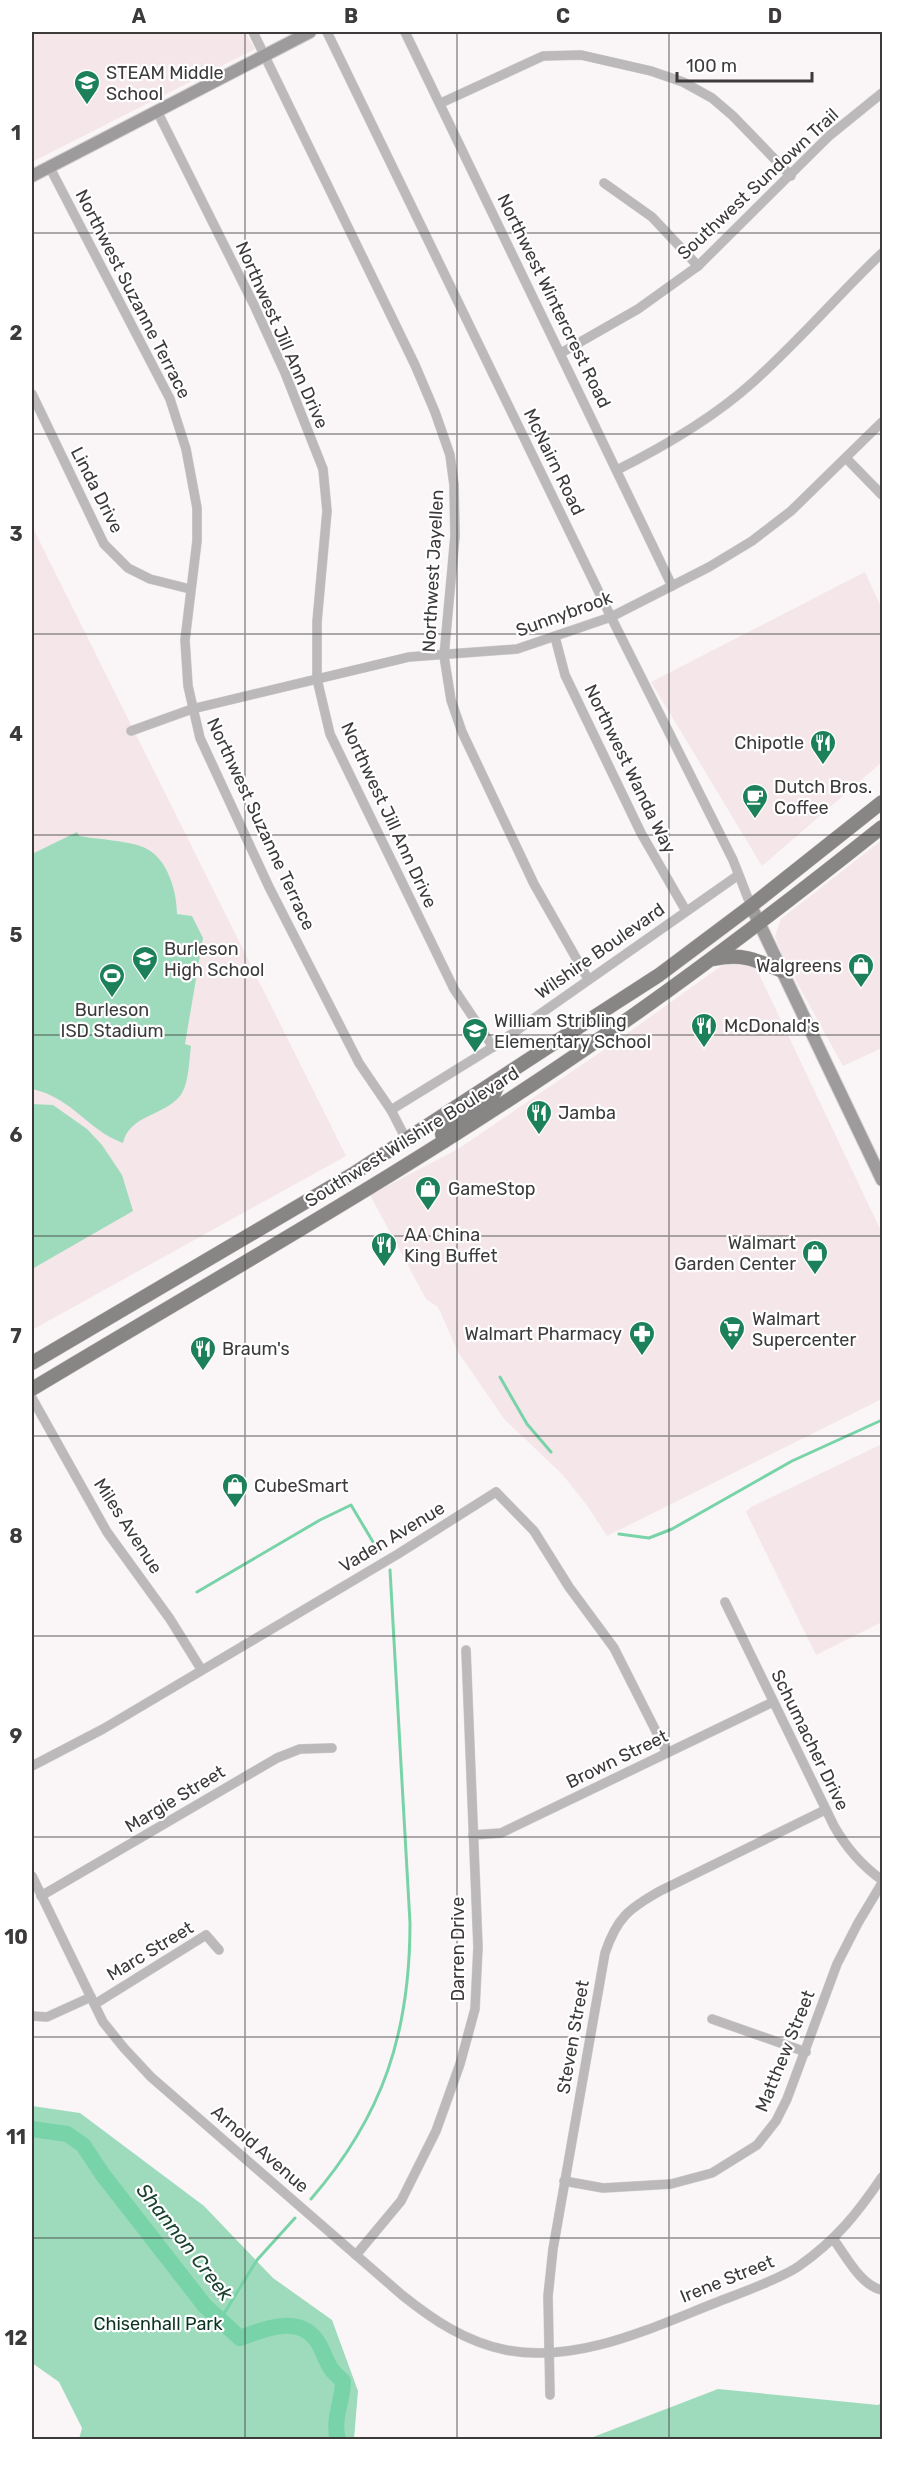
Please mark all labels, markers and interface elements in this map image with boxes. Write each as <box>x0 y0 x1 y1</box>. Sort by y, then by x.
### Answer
text: A <box>132 4 147 28</box>
text: B <box>344 4 358 28</box>
text: C <box>556 4 570 28</box>
text: D <box>768 4 782 28</box>
scale bar <box>677 45 812 83</box>
text: 100 m <box>686 55 737 77</box>
place label: STEAM Middle School <box>106 62 224 105</box>
school or university icon: STEAM Middle School <box>72 68 102 106</box>
street label: Southwest Sundown Trail <box>673 103 843 265</box>
text: 1 <box>11 121 21 145</box>
street label: Northwest Suzanne Terrace <box>71 186 195 402</box>
street label: Northwest Wintercrest Road <box>493 190 615 412</box>
street label: Northwest Jill Ann Drive <box>231 238 333 432</box>
text: 2 <box>10 321 23 345</box>
street label: McNairn Road <box>519 405 589 519</box>
street label: Linda Drive <box>66 443 128 537</box>
street label: Northwest Jayellen <box>418 489 448 653</box>
text: 3 <box>9 522 23 546</box>
street label: Sunnybrook <box>513 586 616 642</box>
street label: Northwest Wanda Way <box>579 681 681 857</box>
street label: Northwest Suzanne Terrace <box>202 714 320 934</box>
street label: Northwest Jill Ann Drive <box>336 719 442 911</box>
text: 4 <box>9 722 23 746</box>
restaurant icon: Chipotle <box>808 728 838 766</box>
place label: Chipotle <box>734 732 804 754</box>
place label: Dutch Bros. Coffee <box>774 776 872 819</box>
cafe icon: Dutch Bros. Coffee <box>740 782 770 820</box>
street label: Wilshire Boulevard <box>531 898 669 1004</box>
text: 5 <box>10 923 23 947</box>
place label: Burleson High School <box>164 938 264 981</box>
school or university icon: Burleson High School <box>130 944 160 982</box>
shop icon: Walgreens <box>846 951 876 989</box>
place label: Walgreens <box>756 955 842 977</box>
sports icon: Burleson ISD Stadium <box>97 961 127 999</box>
place label: Burleson ISD Stadium <box>61 999 164 1042</box>
place label: William Stribling Elementary School <box>494 1010 651 1053</box>
restaurant icon: McDonald's <box>689 1011 719 1049</box>
place label: McDonald's <box>724 1015 820 1037</box>
school or university icon: William Stribling Elementary School <box>460 1016 490 1054</box>
street label: Southwest Wilshire Boulevard <box>301 1062 523 1212</box>
restaurant icon: Jamba <box>524 1098 554 1136</box>
place label: Jamba <box>558 1102 616 1124</box>
text: 6 <box>9 1123 23 1147</box>
shop icon: GameStop <box>413 1174 443 1212</box>
place label: GameStop <box>448 1178 536 1200</box>
place label: AA China King Buffet <box>404 1224 497 1267</box>
restaurant icon: AA China King Buffet <box>369 1230 399 1268</box>
place label: Walmart Garden Center <box>674 1232 796 1275</box>
shop icon: Walmart Garden Center <box>800 1238 830 1276</box>
place label: Walmart Supercenter <box>752 1308 856 1351</box>
supermarket icon: Walmart Supercenter <box>717 1314 747 1352</box>
pharmacy icon: Walmart Pharmacy <box>627 1319 657 1357</box>
place label: Walmart Pharmacy <box>465 1323 622 1345</box>
text: 7 <box>10 1324 22 1348</box>
restaurant icon: Braum's <box>188 1334 218 1372</box>
place label: Braum's <box>222 1338 290 1360</box>
shop icon: CubeSmart <box>220 1471 250 1509</box>
street label: Miles Avenue <box>89 1474 167 1578</box>
place label: CubeSmart <box>254 1475 349 1497</box>
street label: Vaden Avenue <box>335 1497 449 1577</box>
text: 8 <box>9 1524 23 1548</box>
street label: Schumacher Drive <box>766 1666 854 1814</box>
text: 9 <box>10 1724 23 1748</box>
street label: Brown Street <box>562 1725 672 1793</box>
street label: Margie Street <box>121 1761 229 1837</box>
street label: Darren Drive <box>447 1897 469 2001</box>
street label: Marc Street <box>103 1917 197 1985</box>
text: 10 <box>4 1925 28 1949</box>
street label: Steven Street <box>552 1978 594 2096</box>
street label: Matthew Street <box>751 1987 819 2115</box>
street label: Arnold Avenue <box>207 2101 313 2197</box>
text: 11 <box>6 2125 26 2149</box>
water label: Shannon Creek <box>132 2178 239 2306</box>
street label: Irene Street <box>677 2250 777 2308</box>
park label: Chisenhall Park <box>94 2313 223 2335</box>
text: 12 <box>5 2326 27 2350</box>

